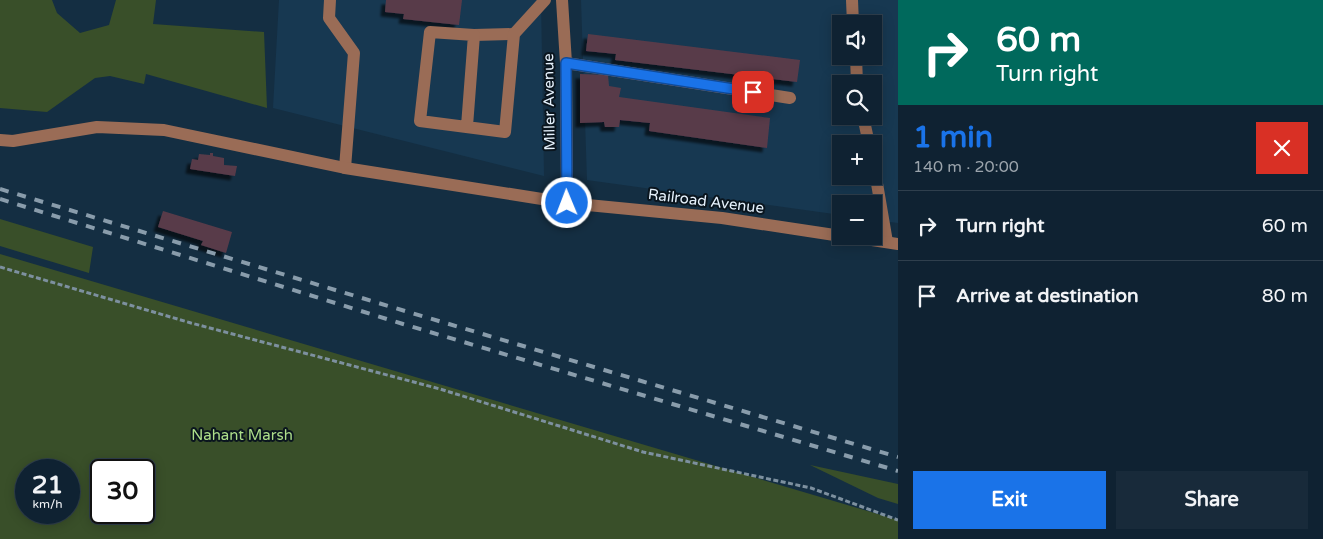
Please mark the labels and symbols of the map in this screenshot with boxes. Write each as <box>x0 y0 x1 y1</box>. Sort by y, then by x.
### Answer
street label: Miller Avenue <box>539 53 559 151</box>
pin <box>732 71 774 113</box>
position arrow <box>540 176 592 228</box>
street label: Railroad Avenue <box>647 185 765 217</box>
park label: Nahant Marsh <box>191 426 293 444</box>
speed limit sign: 30 <box>90 459 155 524</box>

